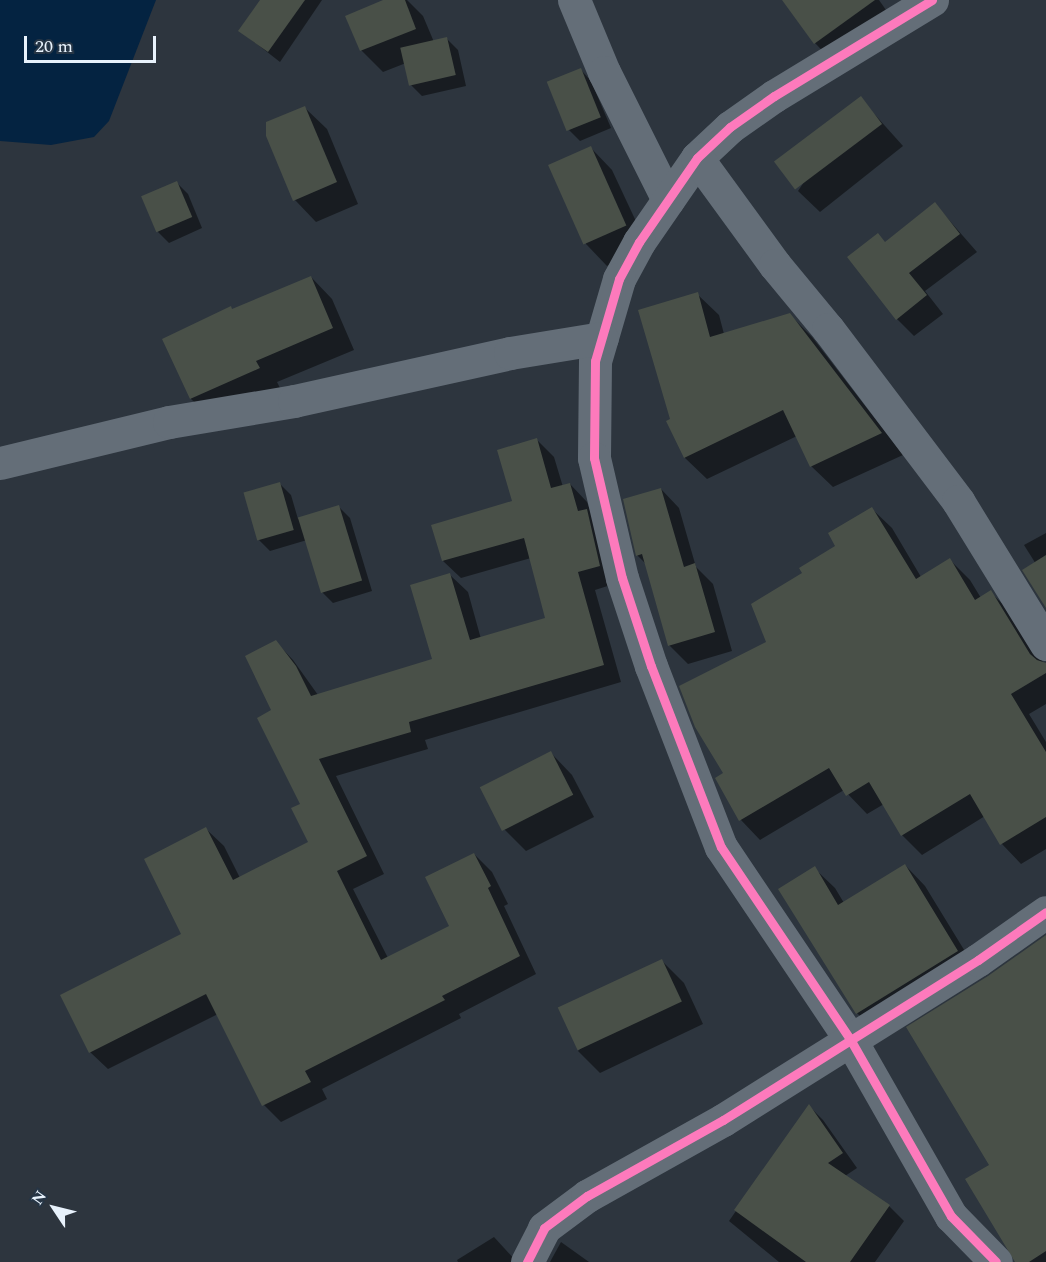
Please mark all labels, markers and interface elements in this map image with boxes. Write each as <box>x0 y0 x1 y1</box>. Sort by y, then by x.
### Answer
scale bar <box>27 24 159 62</box>
text: 20 m <box>35 33 73 60</box>
north arrow <box>24 1178 84 1238</box>
text: N <box>26 1185 53 1210</box>

